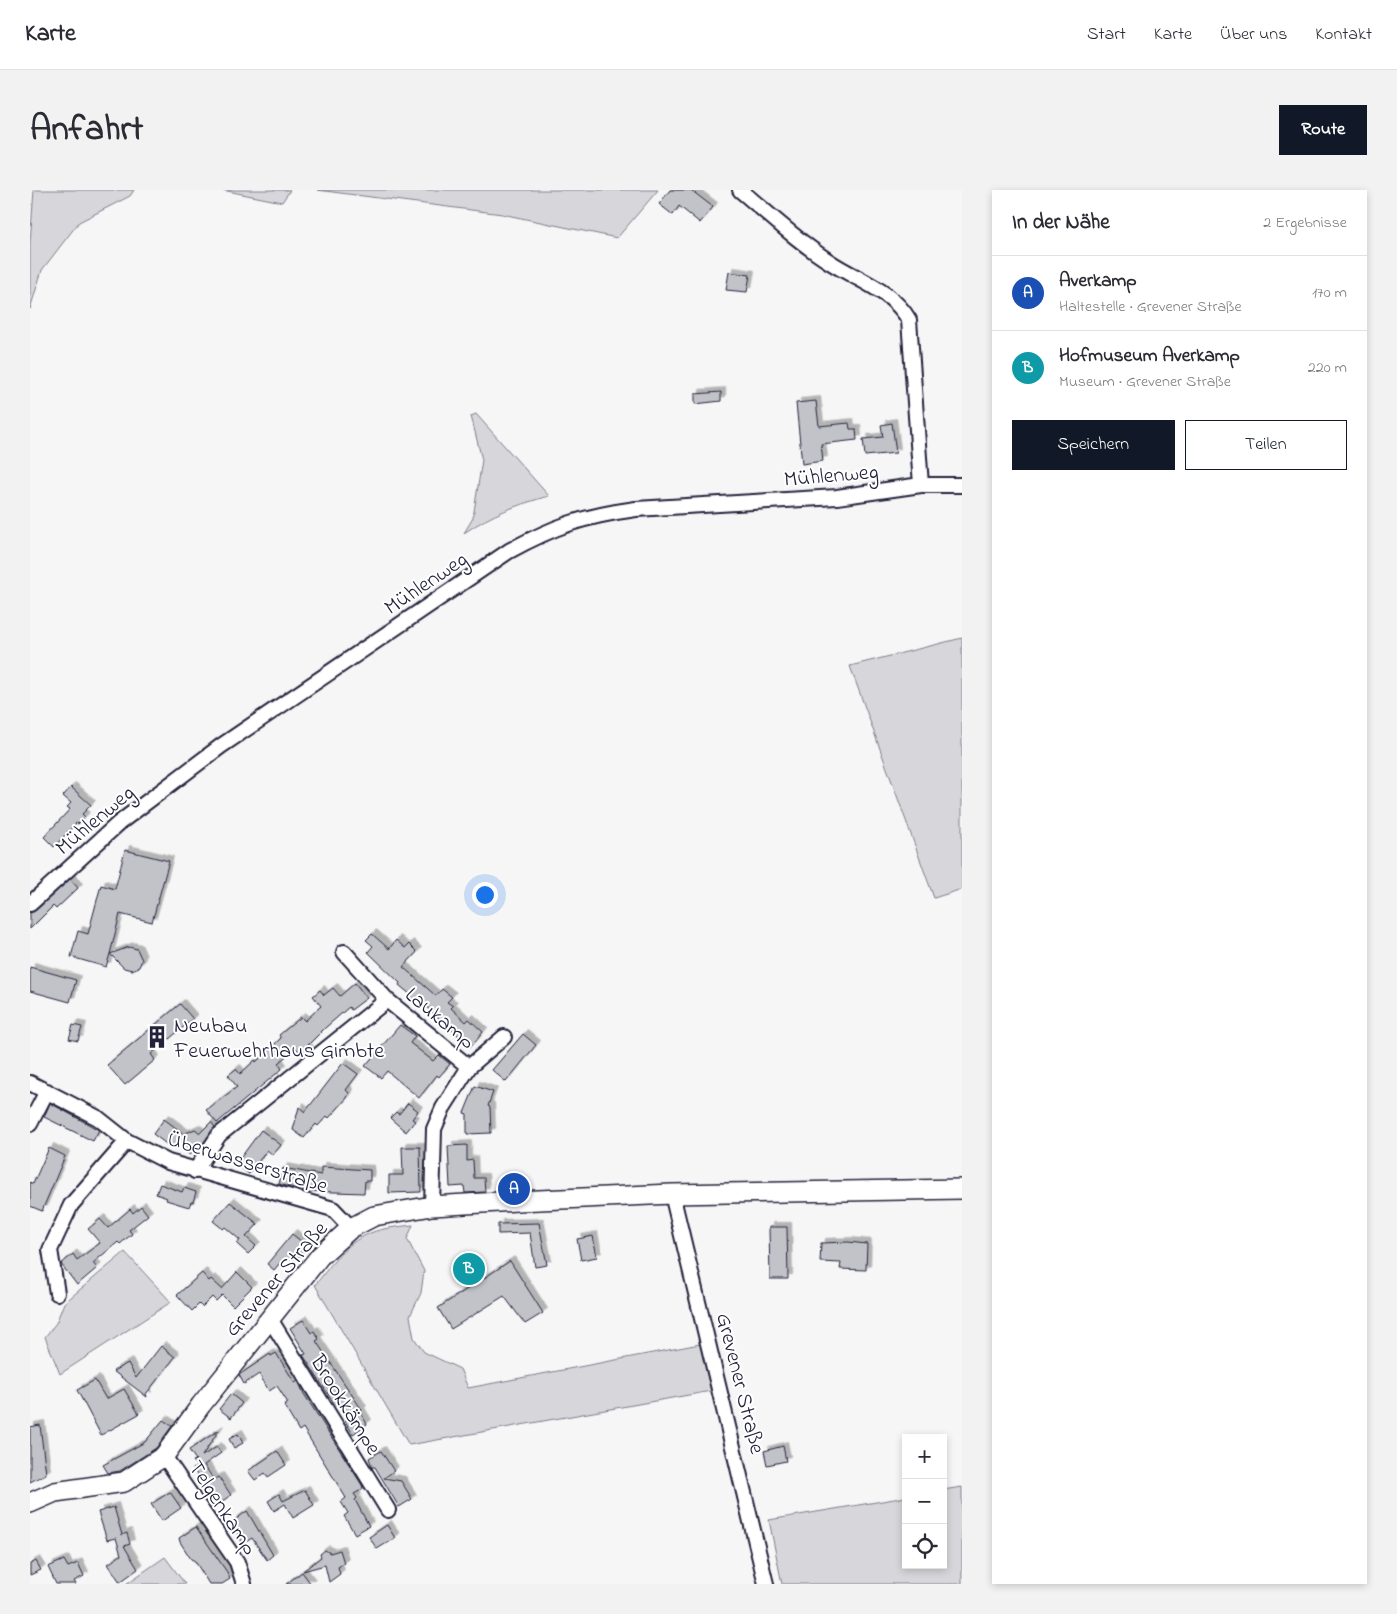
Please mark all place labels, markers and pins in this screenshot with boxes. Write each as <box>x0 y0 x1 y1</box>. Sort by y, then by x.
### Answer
place label: Neubau Feuerwehrhaus Gimbte <box>173 1011 384 1068</box>
building icon: Neubau Feuerwehrhaus Gimbte <box>144 1024 170 1050</box>
pin: A <box>498 1170 530 1208</box>
pin: B <box>453 1250 485 1288</box>

